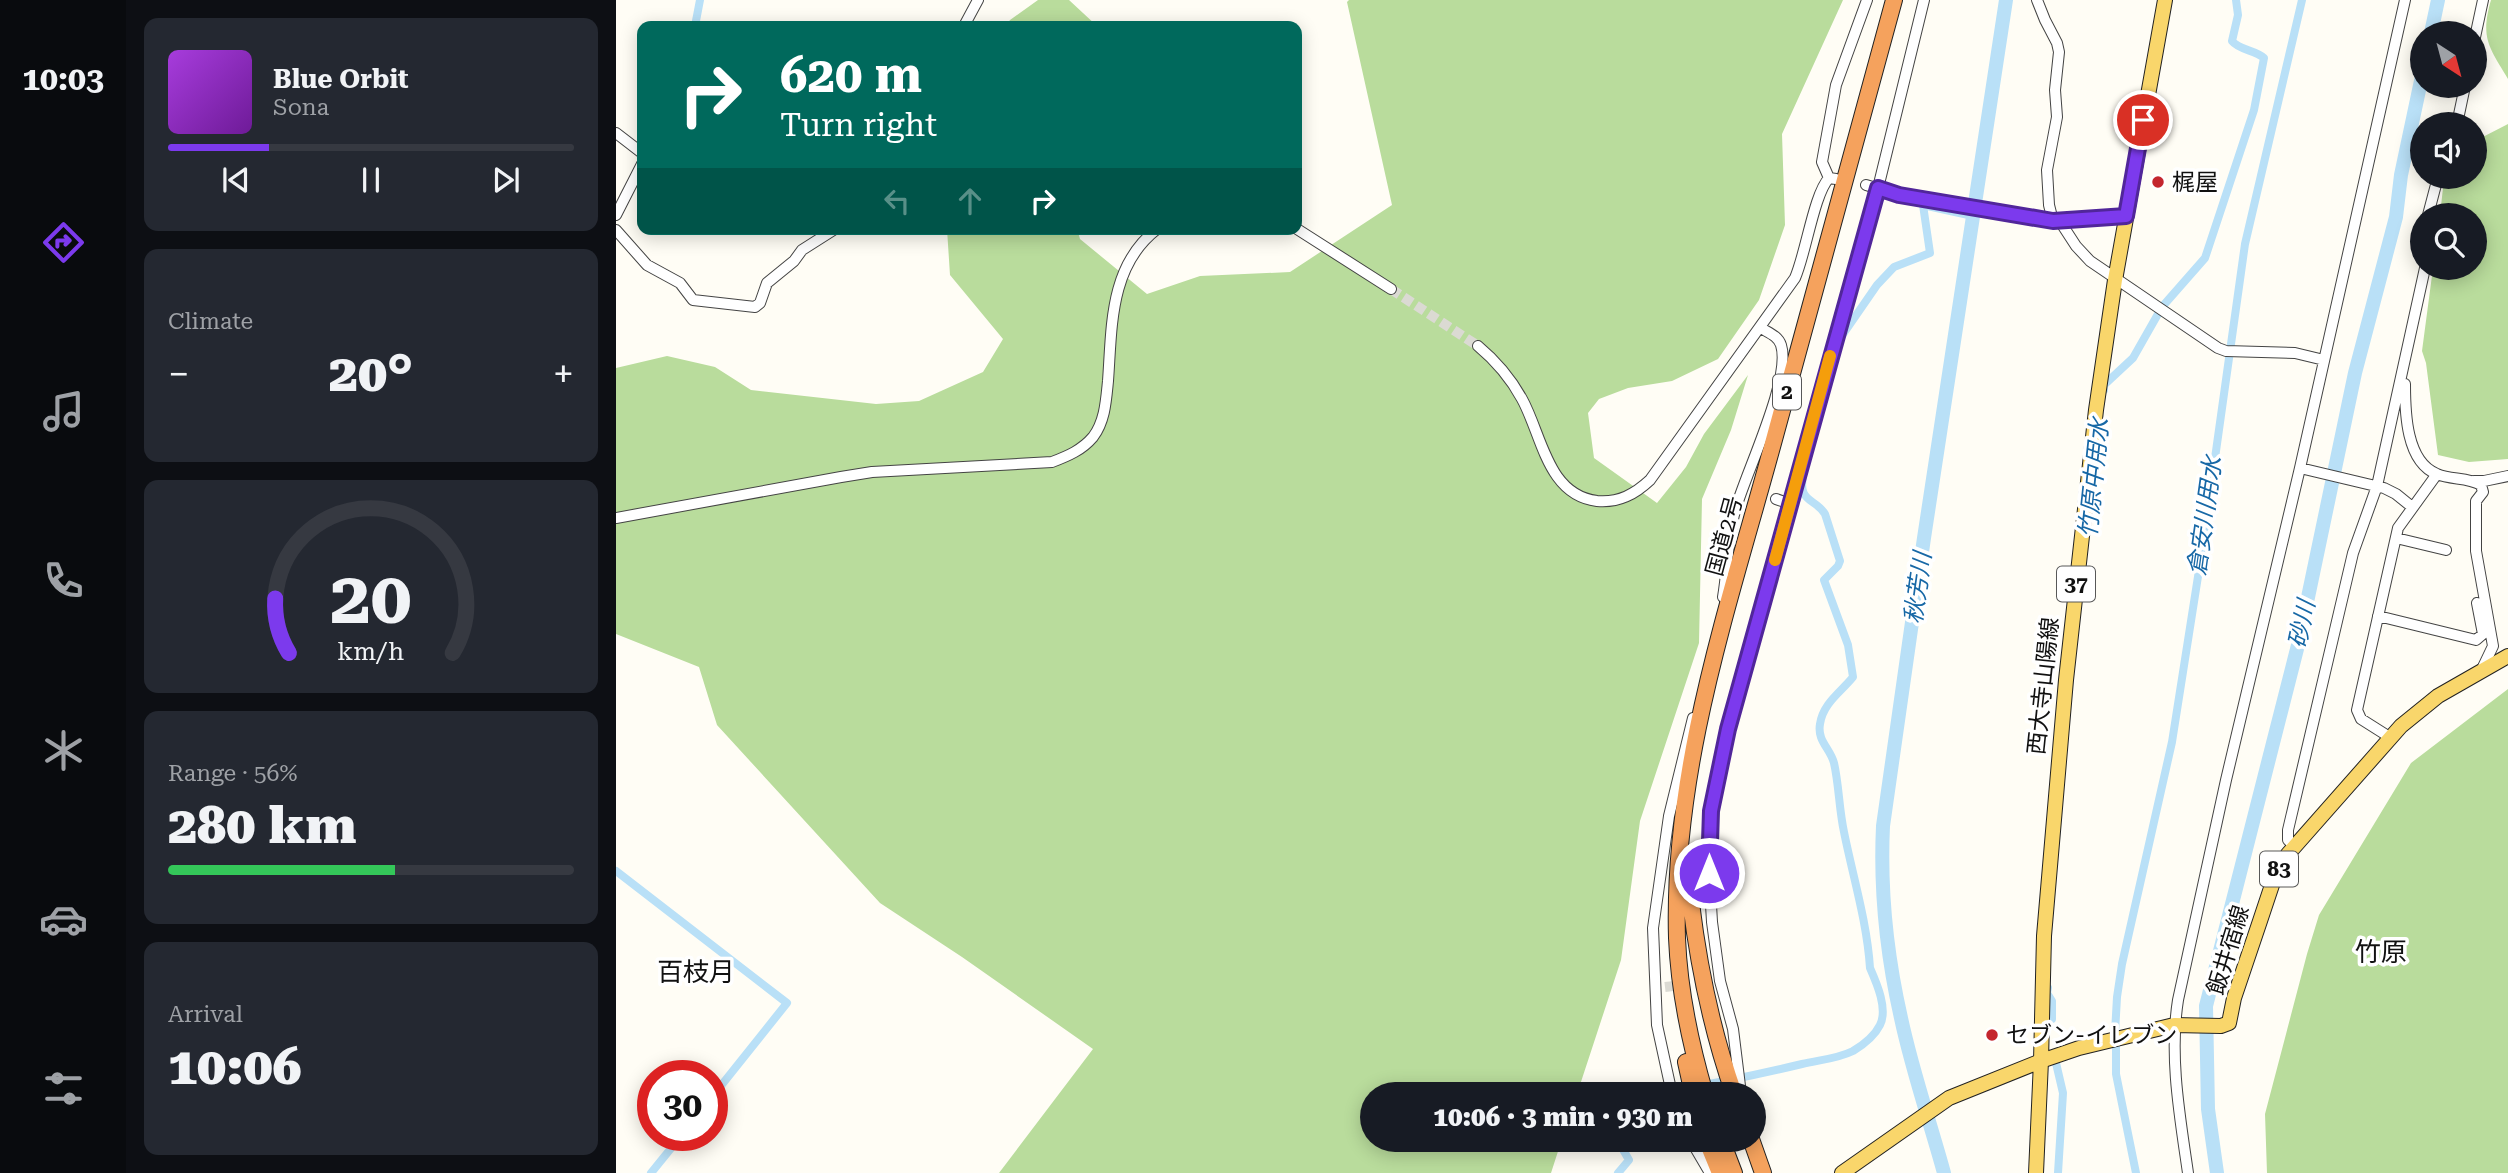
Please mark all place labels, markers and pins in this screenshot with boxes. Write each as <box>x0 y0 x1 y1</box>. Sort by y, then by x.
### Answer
pin <box>2113 90 2173 150</box>
place label: 梶屋 <box>2172 169 2218 196</box>
marker: 梶屋 <box>2150 174 2166 190</box>
place label: セブン-イレブン <box>2006 1022 2177 1049</box>
marker: セブン-イレブン <box>1984 1027 2000 1043</box>

